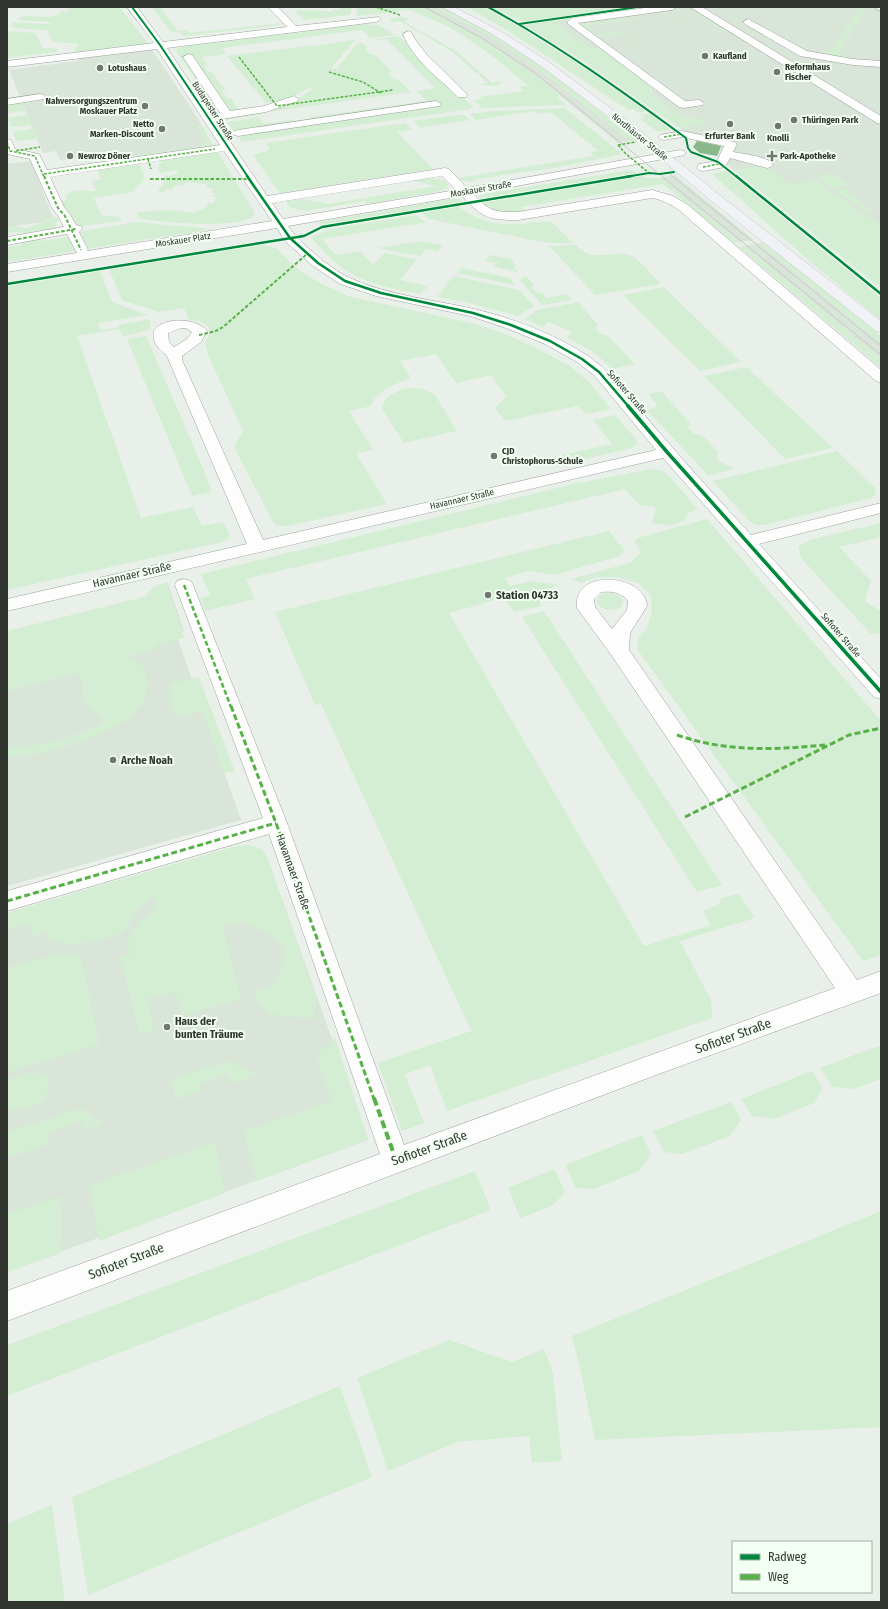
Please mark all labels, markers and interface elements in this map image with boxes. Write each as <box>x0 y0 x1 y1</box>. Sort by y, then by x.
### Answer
marker: Kaufland <box>700 51 710 61</box>
place label: Kaufland <box>713 51 747 61</box>
place label: Reformhaus Fischer <box>785 62 830 82</box>
marker: Lotushaus <box>95 63 105 73</box>
place label: Lotushaus <box>108 63 146 73</box>
marker: Reformhaus Fischer <box>772 67 782 77</box>
street label: Budapester Straße <box>190 80 236 143</box>
place label: Nahversorgungszentrum Moskauer Platz <box>46 96 137 116</box>
marker: Nahversorgungszentrum Moskauer Platz <box>140 101 150 111</box>
street label: Nordhäuser Straße <box>610 111 670 163</box>
marker: Thüringen Park <box>789 115 799 125</box>
place label: Thüringen Park <box>802 115 859 125</box>
place label: Netto Marken-Discount <box>90 119 155 139</box>
marker: Erfurter Bank <box>725 119 735 129</box>
marker: Knolli <box>773 121 783 131</box>
marker: Netto Marken-Discount <box>157 124 167 134</box>
place label: Erfurter Bank <box>705 131 755 141</box>
place label: Knolli <box>767 133 789 143</box>
marker: Newroz Döner <box>65 151 75 161</box>
place label: Newroz Döner <box>78 151 131 161</box>
marker: Park-Apotheke <box>767 151 777 161</box>
place label: Park-Apotheke <box>780 151 836 161</box>
street label: Moskauer Straße <box>450 179 513 199</box>
street label: Moskauer Platz <box>155 231 212 249</box>
street label: Sofioter Straße <box>605 368 649 416</box>
place label: CJD Christophorus-Schule <box>502 446 583 466</box>
marker: CJD Christophorus-Schule <box>489 451 499 461</box>
street label: Havannaer Straße <box>429 487 496 511</box>
street label: Havannaer Straße <box>92 560 172 590</box>
place label: Station 04733 <box>496 589 558 602</box>
marker: Station 04733 <box>483 590 493 600</box>
street label: Sofioter Straße <box>819 611 863 659</box>
place label: Arche Noah <box>120 754 173 767</box>
marker: Arche Noah <box>108 755 118 765</box>
street label: Havannaer Straße <box>273 832 313 912</box>
place label: Haus der bunten Träume <box>175 1015 244 1041</box>
street label: Sofioter Straße <box>693 1015 773 1057</box>
marker: Haus der bunten Träume <box>162 1022 172 1032</box>
street label: Sofioter Straße <box>389 1127 469 1169</box>
street label: Sofioter Straße <box>86 1240 166 1282</box>
legend <box>732 1541 872 1593</box>
text: Radweg <box>768 1550 807 1564</box>
text: Weg <box>768 1570 789 1584</box>

